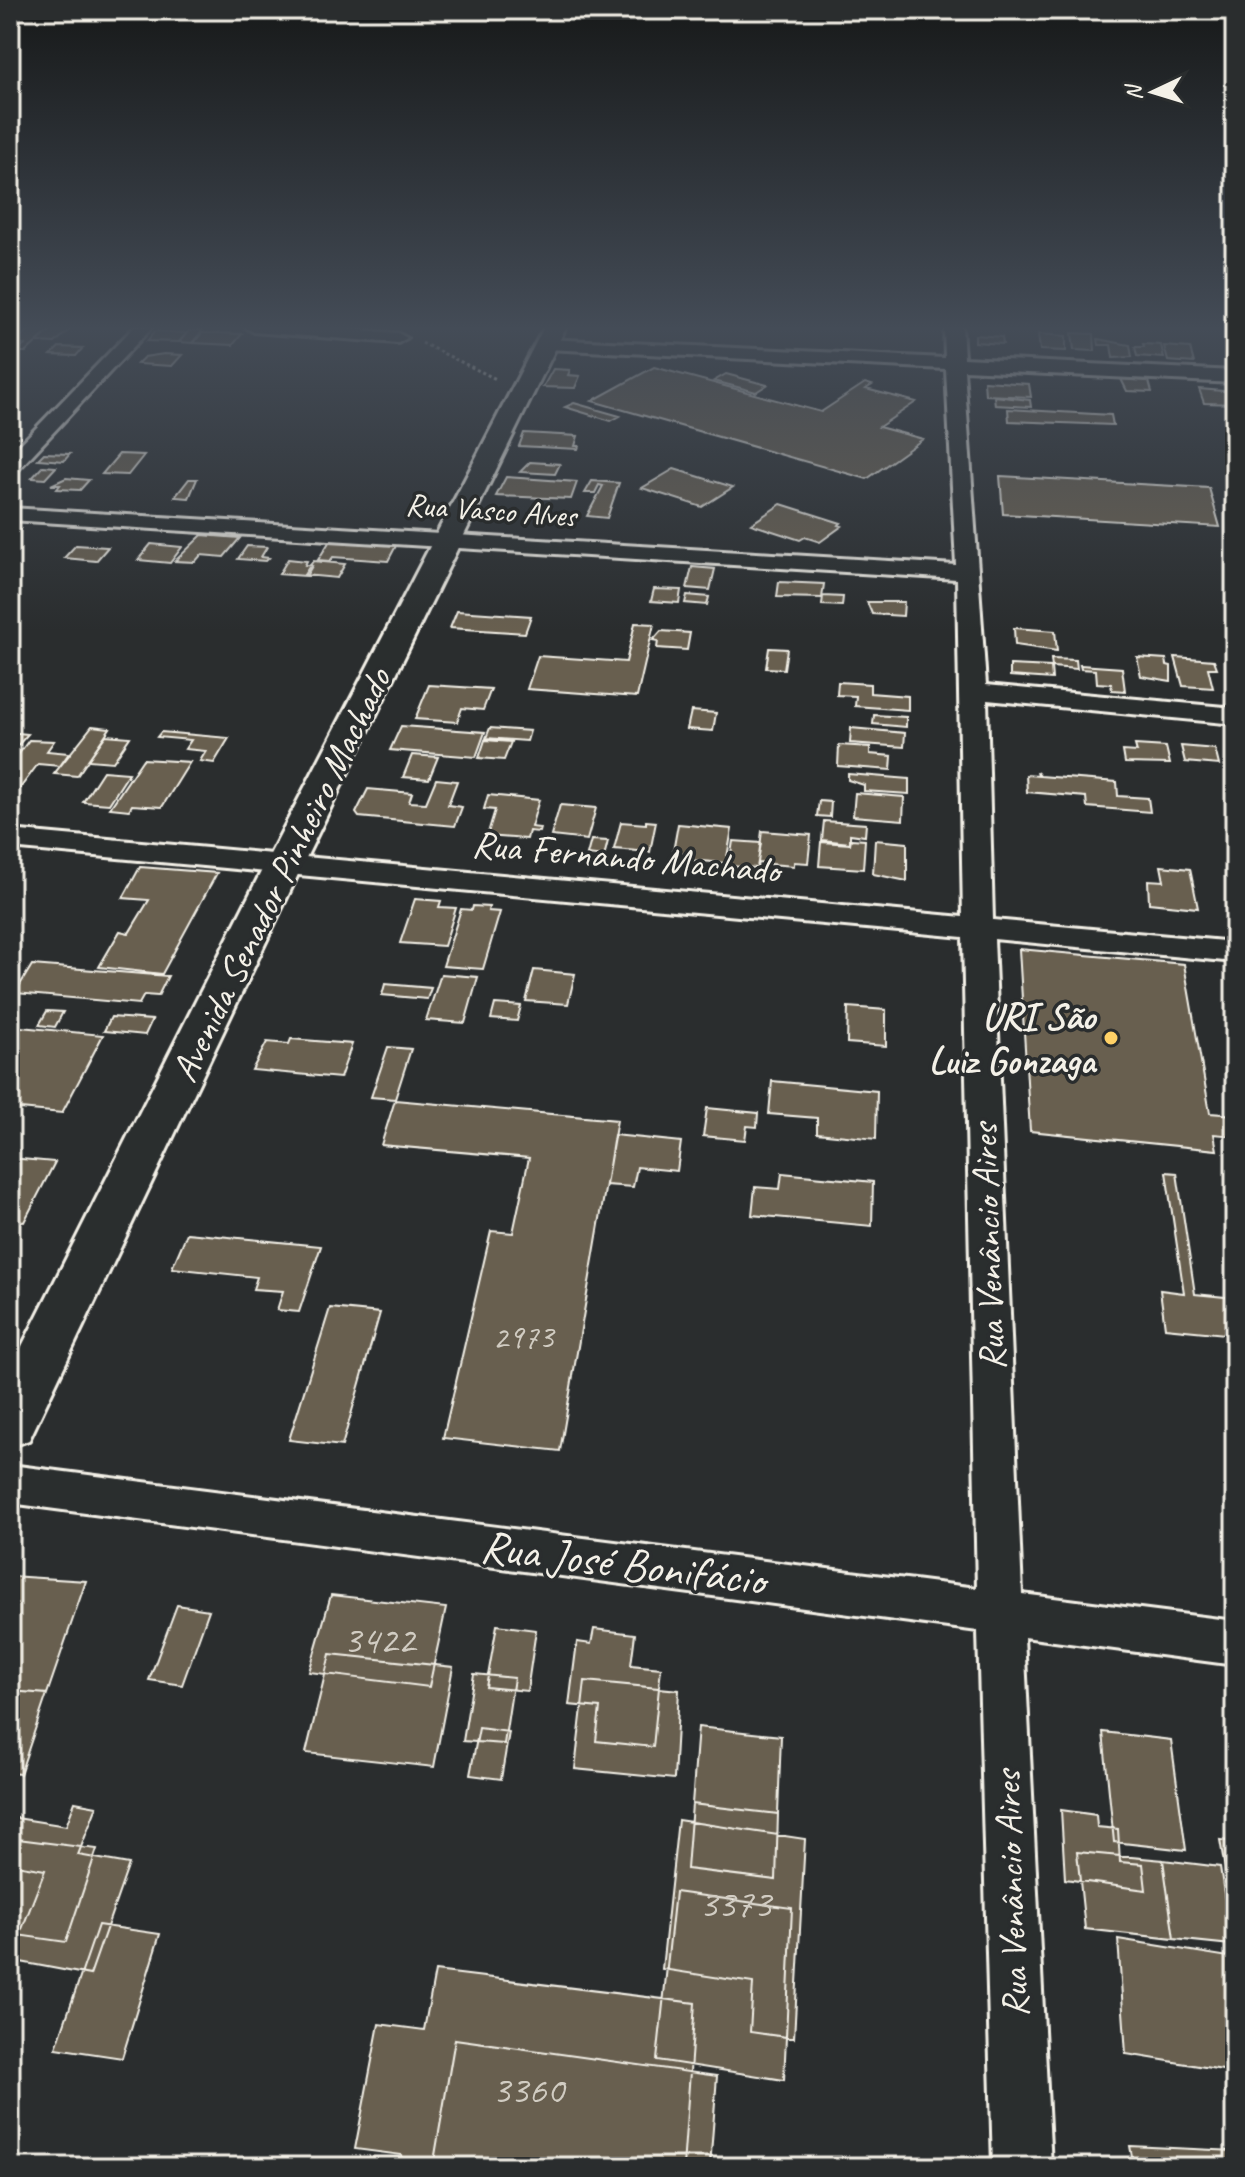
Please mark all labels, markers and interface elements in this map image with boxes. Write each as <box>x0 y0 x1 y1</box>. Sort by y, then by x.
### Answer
north arrow <box>1113 52 1193 132</box>
text: N <box>1119 82 1148 101</box>
street label: Rua Vasco Alves <box>404 484 580 537</box>
street label: Avenida Senador Pinheiro Machado <box>160 658 403 1089</box>
street label: Rua Fernando Machado <box>470 820 785 894</box>
place label: URI São Luiz Gonzaga <box>929 993 1098 1084</box>
marker: URI São Luiz Gonzaga <box>1102 1029 1120 1047</box>
street label: Rua Venâncio Aires <box>960 1119 1016 1371</box>
house number: 2973 <box>492 1315 556 1358</box>
street label: Rua José Bonifácio <box>477 1517 773 1610</box>
house number: 3422 <box>343 1615 418 1665</box>
street label: Rua Venâncio Aires <box>983 1766 1039 2018</box>
house number: 3373 <box>699 1879 774 1929</box>
house number: 3360 <box>492 2065 567 2115</box>

